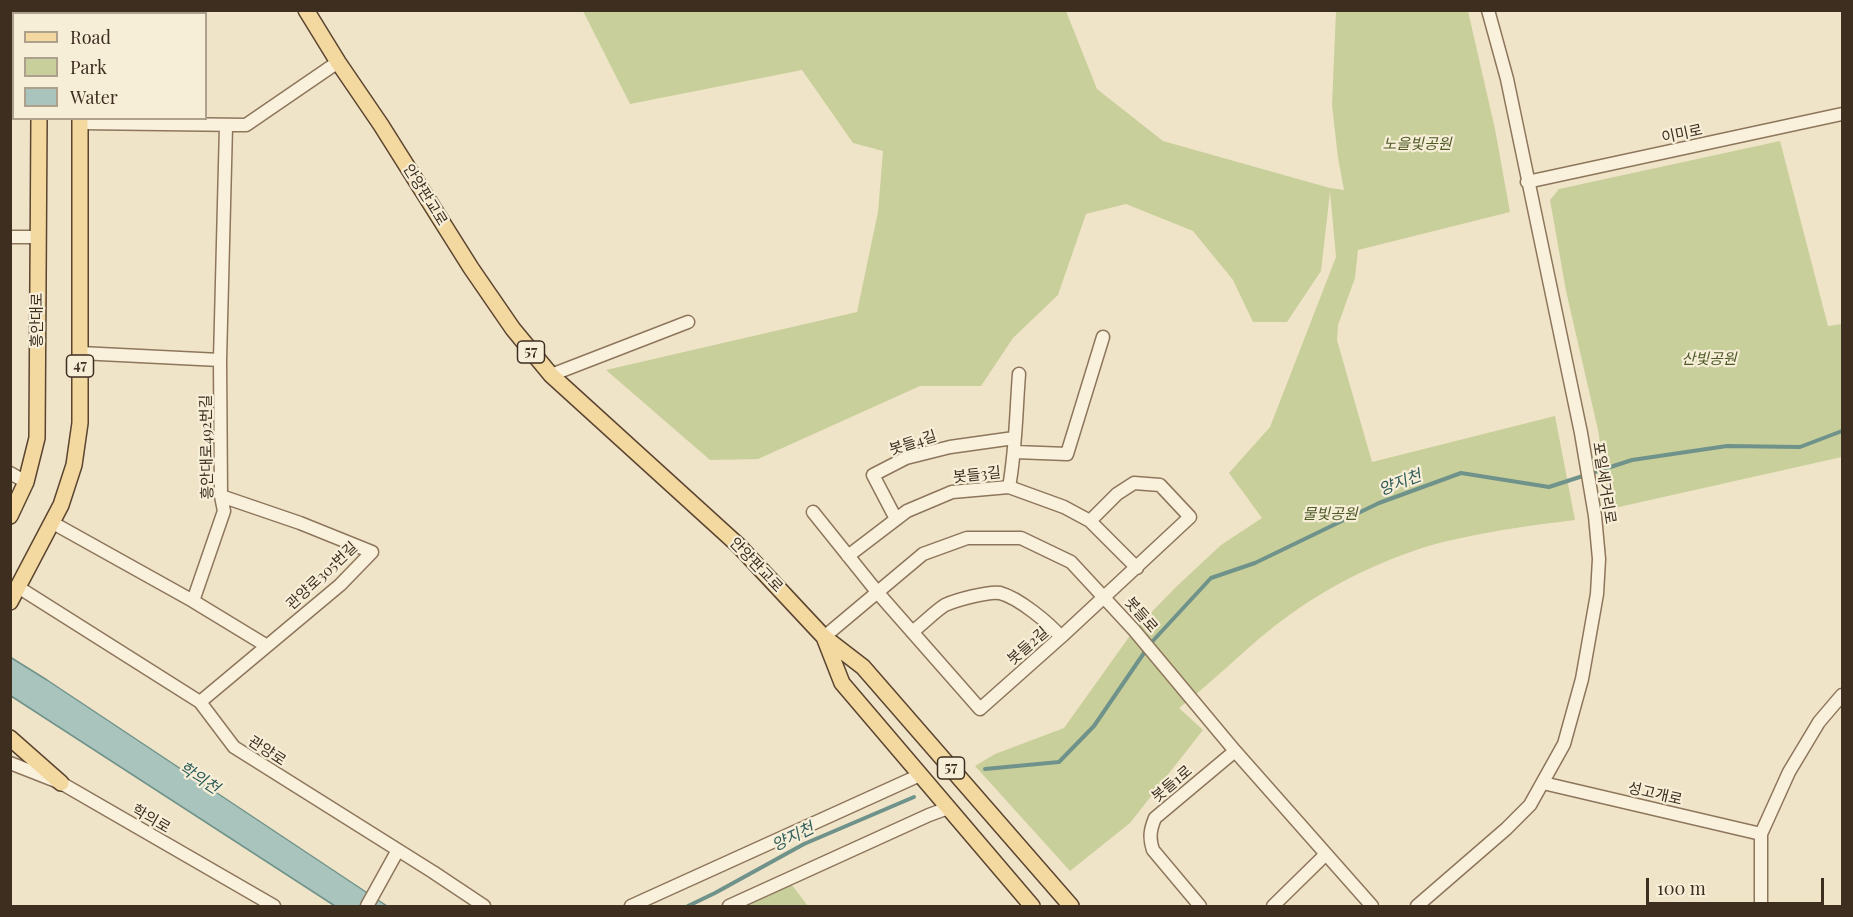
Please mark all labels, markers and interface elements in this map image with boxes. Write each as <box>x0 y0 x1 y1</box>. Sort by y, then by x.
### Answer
legend <box>12 12 207 120</box>
text: Road <box>70 25 111 49</box>
text: Park <box>70 55 107 79</box>
text: Water <box>70 85 118 109</box>
street label: 이미로 <box>1660 121 1704 147</box>
park label: 노을빛공원 <box>1383 135 1451 153</box>
street label: 안양판교로 <box>399 161 451 229</box>
street label: 흥안대로 <box>28 292 46 348</box>
road number: 57 <box>518 341 544 363</box>
park label: 산빛공원 <box>1681 350 1737 368</box>
road number: 47 <box>66 355 94 377</box>
street label: 흥안대로492번길 <box>197 394 217 500</box>
street label: 봇들4길 <box>887 427 939 459</box>
street label: 포일세거리로 <box>1589 441 1619 525</box>
street label: 봇들3길 <box>952 464 1002 486</box>
water label: 양지천 <box>1376 466 1424 500</box>
park label: 물빛공원 <box>1302 505 1358 523</box>
street label: 안양판교로 <box>726 534 786 596</box>
street label: 관양로305번길 <box>283 538 361 614</box>
street label: 봇들로 <box>1121 593 1161 637</box>
street label: 봇들2길 <box>1004 623 1052 669</box>
street label: 관양로 <box>245 732 289 770</box>
road number: 57 <box>938 757 964 779</box>
water label: 학의천 <box>175 758 223 798</box>
street label: 봇들1로 <box>1148 762 1196 806</box>
street label: 성고개로 <box>1626 779 1684 809</box>
street label: 학의로 <box>129 801 173 837</box>
water label: 양지천 <box>769 819 817 855</box>
scale bar <box>1649 866 1828 904</box>
text: 100 m <box>1657 876 1706 900</box>

